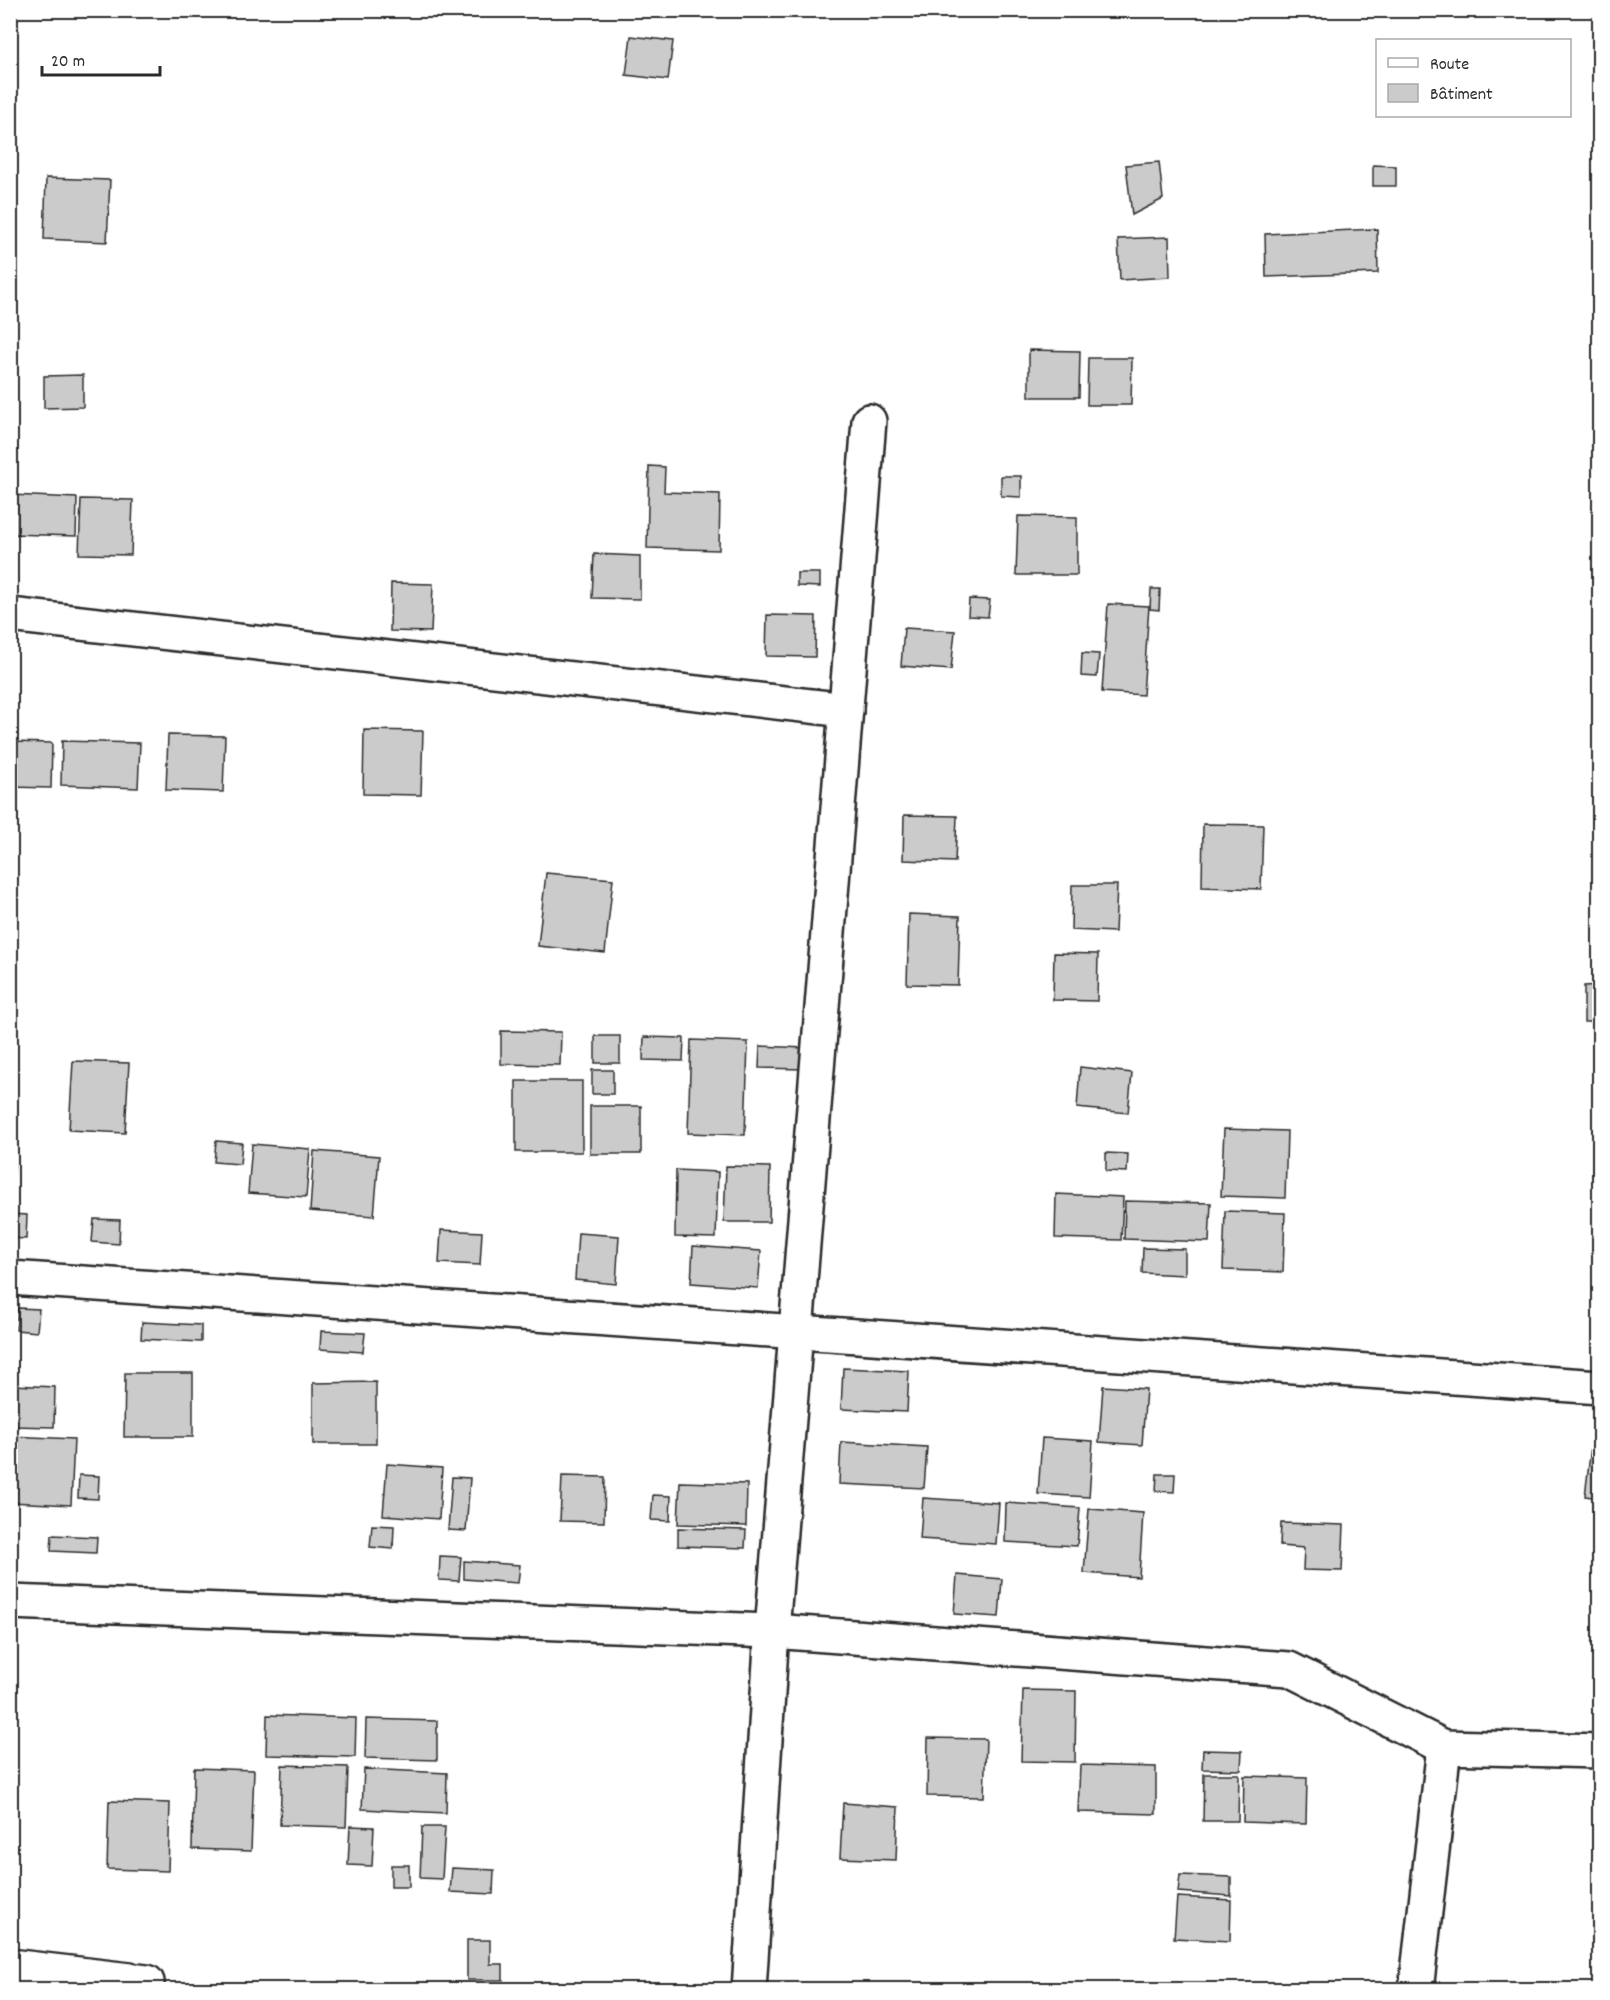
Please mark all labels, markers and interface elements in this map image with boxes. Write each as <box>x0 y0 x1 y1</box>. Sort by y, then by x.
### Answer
scale bar <box>42 39 160 77</box>
legend <box>1376 39 1571 117</box>
text: 20 m <box>51 50 85 75</box>
text: Route <box>1430 53 1469 78</box>
text: Bâtiment <box>1430 83 1493 108</box>

